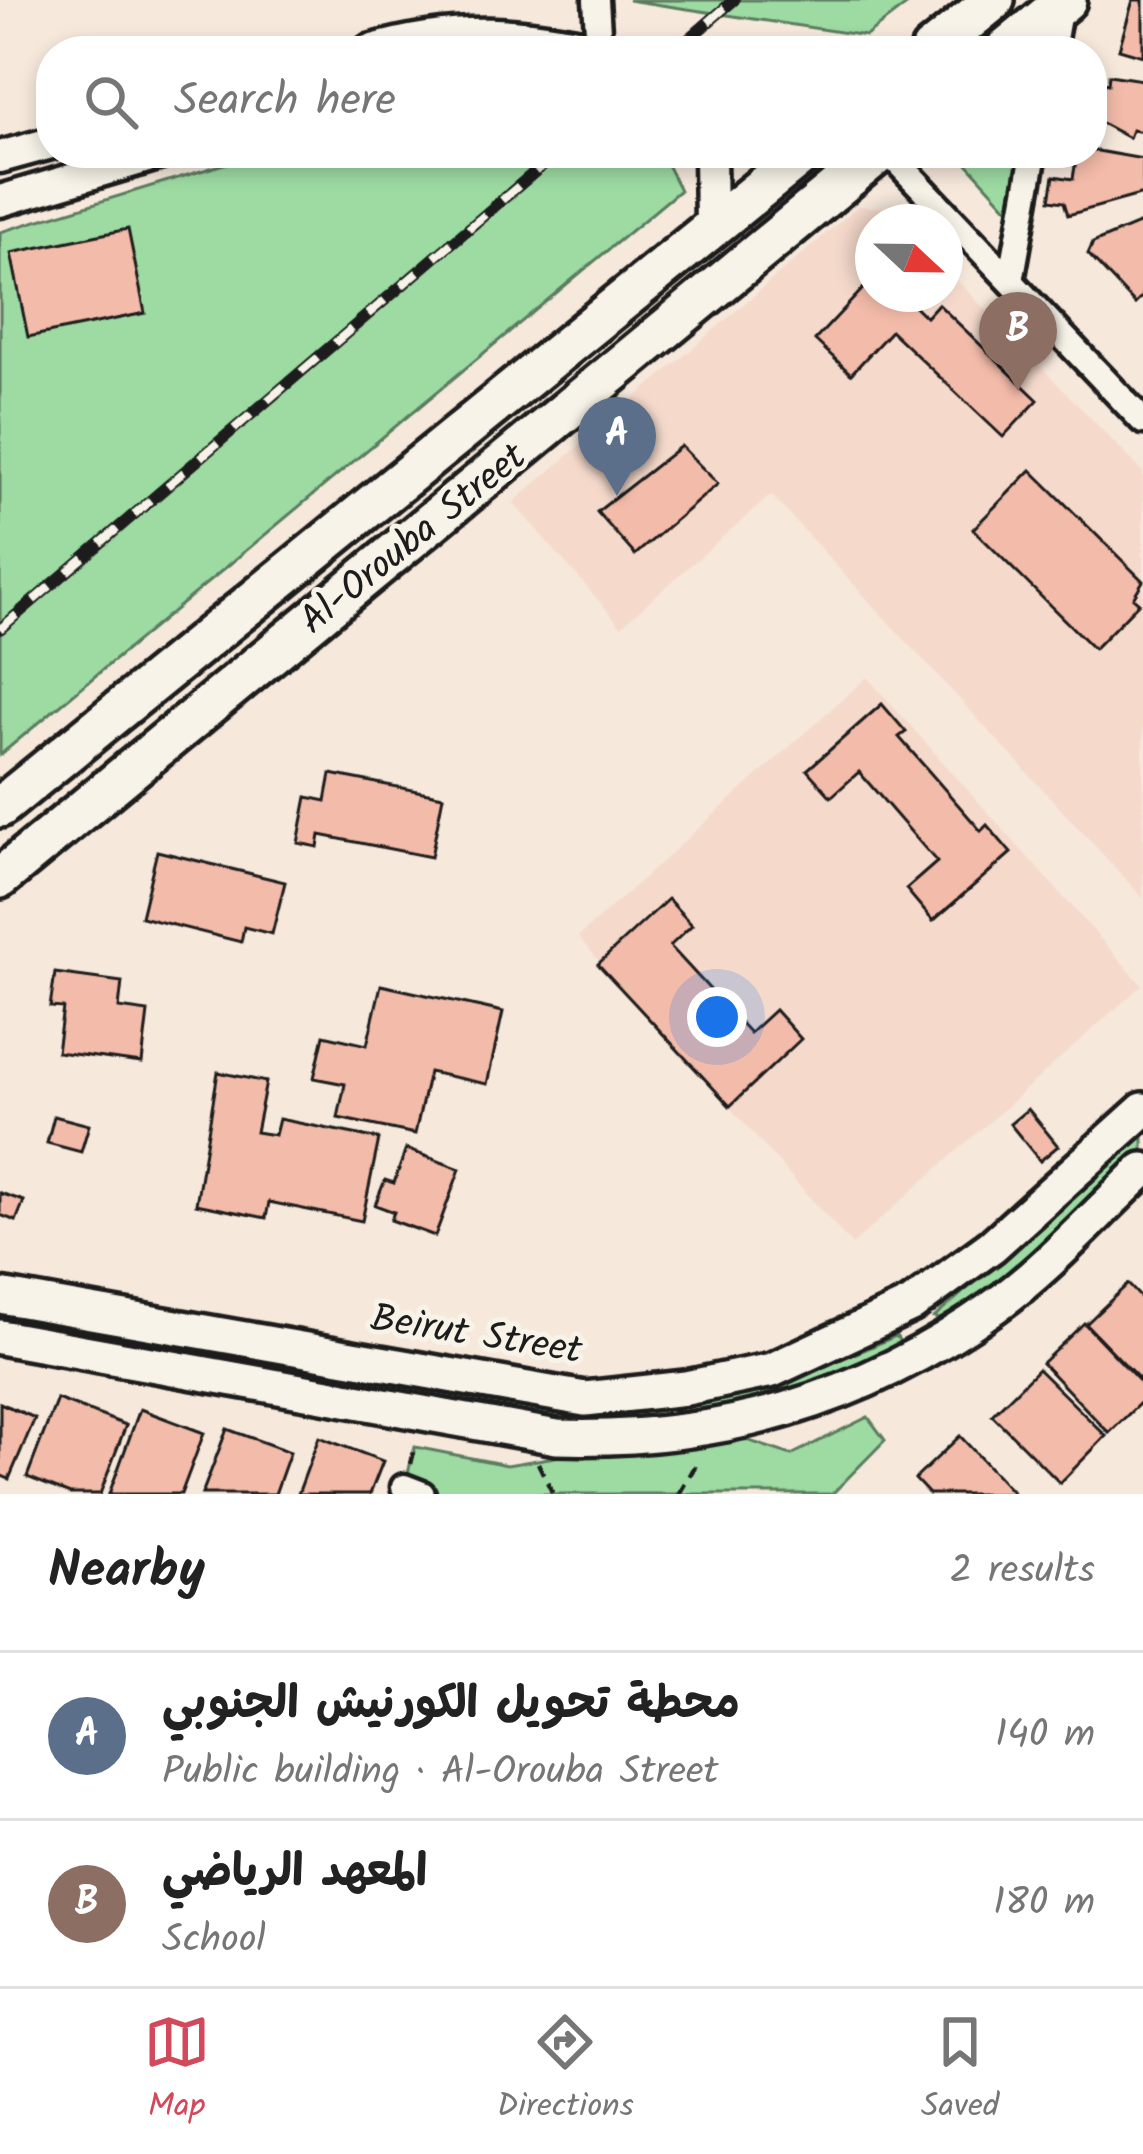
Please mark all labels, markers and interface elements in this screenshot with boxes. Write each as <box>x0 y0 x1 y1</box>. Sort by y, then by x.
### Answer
search box <box>36 36 1107 168</box>
text: Search here <box>174 66 396 138</box>
icon: search <box>78 69 144 135</box>
north arrow <box>855 204 963 312</box>
pin: B <box>979 292 1057 391</box>
pin: A <box>578 397 656 496</box>
street label: Al-Orouba Street <box>287 428 542 651</box>
your location <box>687 987 747 1047</box>
street label: Beirut Street <box>366 1289 587 1383</box>
text: Nearby <box>48 1532 205 1613</box>
text: 2 results <box>950 1541 1095 1603</box>
text: محطة تحويل الكورنيش الجنوبي <box>162 1669 740 1741</box>
text: A <box>75 1705 99 1767</box>
text: 140 m <box>995 1705 1095 1767</box>
text: Public building · Al-Orouba Street <box>162 1742 719 1804</box>
text: المعهد الرياضي <box>162 1837 427 1909</box>
text: B <box>75 1873 99 1935</box>
text: 180 m <box>993 1873 1095 1935</box>
text: School <box>162 1910 266 1972</box>
tab: Map <box>144 2009 210 2134</box>
tab: Directions <box>497 2009 634 2134</box>
tab: Saved <box>921 2009 999 2134</box>

